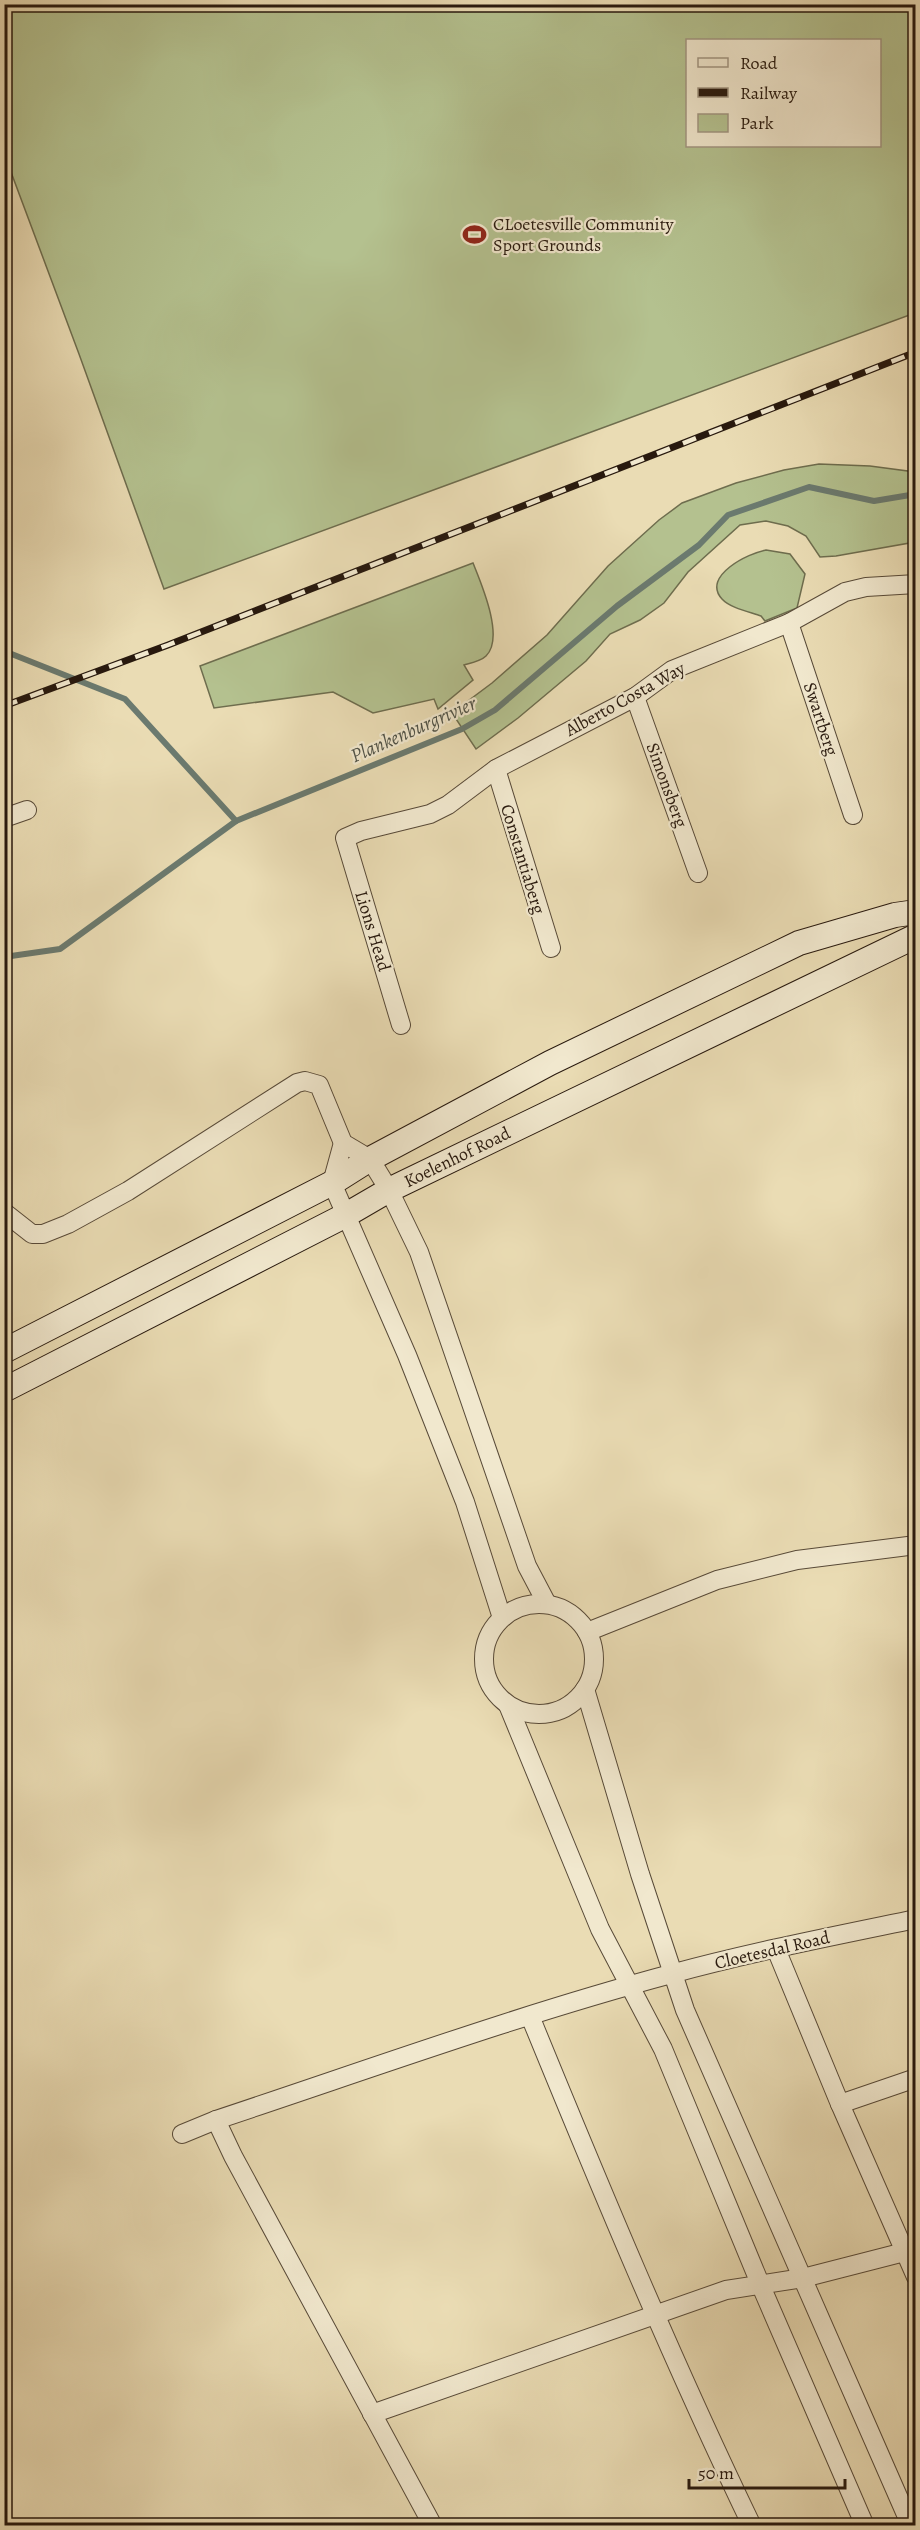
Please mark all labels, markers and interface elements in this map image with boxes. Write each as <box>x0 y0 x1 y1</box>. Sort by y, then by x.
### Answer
legend <box>686 39 881 147</box>
text: Road <box>740 51 778 75</box>
text: Railway <box>740 81 798 105</box>
text: Park <box>740 111 774 135</box>
place label: CLoetesville Community Sport Grounds <box>493 212 675 257</box>
sports icon: CLoetesville Community Sport Grounds <box>462 221 488 247</box>
street label: Alberto Costa Way <box>560 656 690 742</box>
street label: Swartberg <box>798 679 844 759</box>
water label: Plankenburgrivier <box>346 689 481 769</box>
street label: Simonsberg <box>641 739 693 831</box>
street label: Constantiaberg <box>495 801 551 917</box>
street label: Lions Head <box>349 888 397 975</box>
street label: Koelenhof Road <box>400 1121 515 1193</box>
street label: Cloetesdal Road <box>712 1925 832 1975</box>
scale bar <box>689 2452 845 2490</box>
text: 50 m <box>698 2461 734 2485</box>

